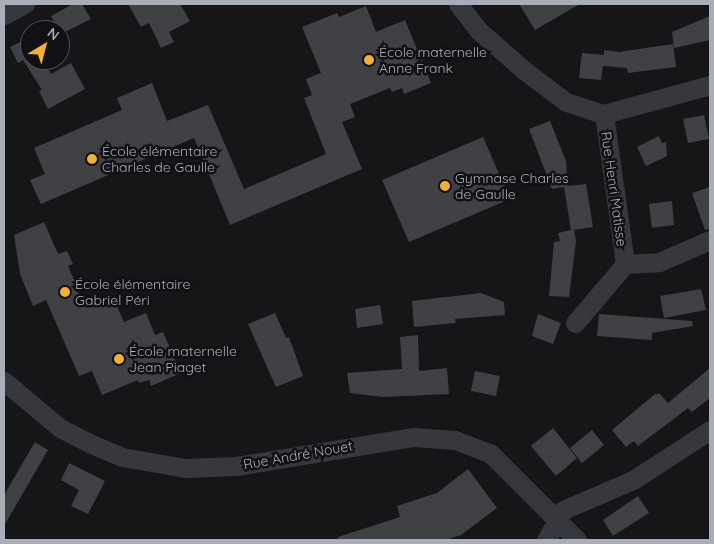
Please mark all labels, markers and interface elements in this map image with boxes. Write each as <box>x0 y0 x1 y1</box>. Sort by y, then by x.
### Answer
north arrow <box>20 20 70 70</box>
text: N <box>44 24 63 44</box>
place label: École maternelle Anne Frank <box>379 44 487 76</box>
marker: École maternelle Anne Frank <box>363 54 375 66</box>
street label: Rue Henri Matisse <box>598 130 630 248</box>
place label: École élémentaire Charles de Gaulle <box>102 143 217 176</box>
marker: École élémentaire Charles de Gaulle <box>86 153 98 165</box>
place label: Gymnase Charles de Gaulle <box>455 170 569 202</box>
marker: Gymnase Charles de Gaulle <box>439 180 451 192</box>
place label: École élémentaire Gabriel Péri <box>75 276 190 308</box>
marker: École élémentaire Gabriel Péri <box>59 286 71 298</box>
place label: École maternelle Jean Piaget <box>129 343 237 376</box>
marker: École maternelle Jean Piaget <box>113 353 125 365</box>
street label: Rue André Nouet <box>242 437 354 473</box>

